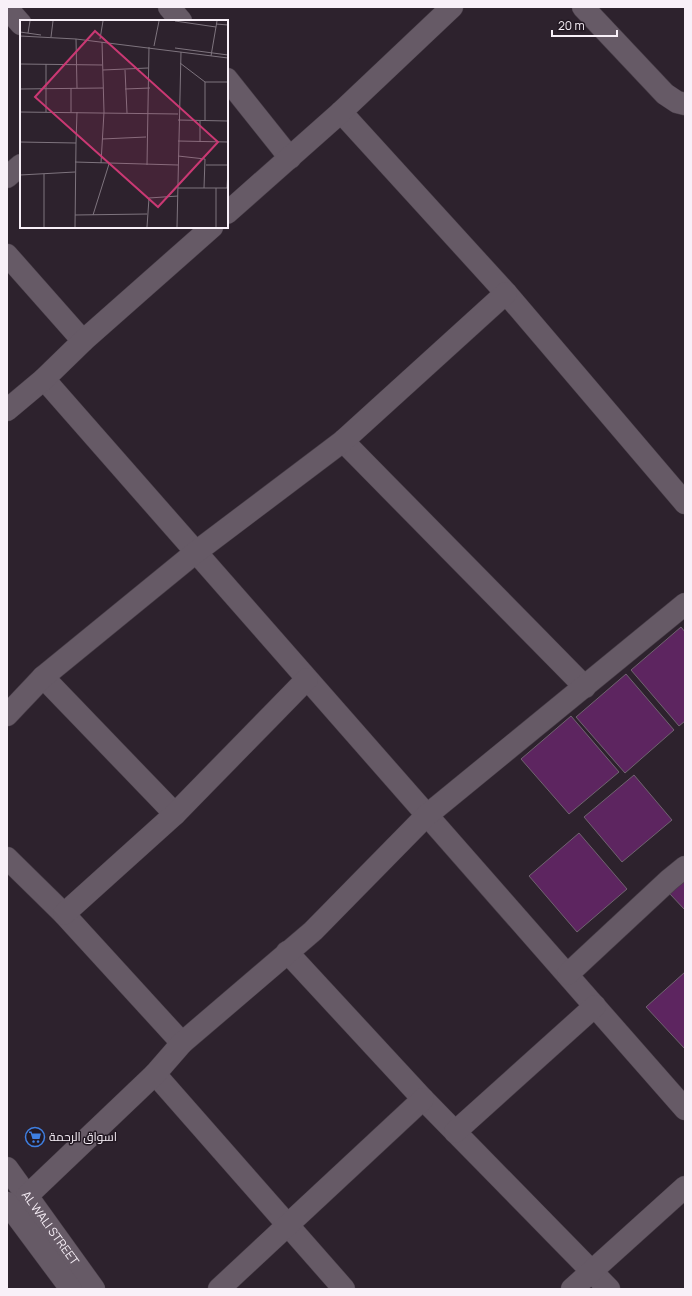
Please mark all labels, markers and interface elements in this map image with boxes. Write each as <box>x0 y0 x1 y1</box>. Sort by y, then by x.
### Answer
scale bar <box>552 12 617 38</box>
text: 20 m <box>558 17 585 34</box>
inset map <box>20 20 228 228</box>
supermarket icon: اسواق الرحمة <box>24 1126 46 1148</box>
place label: اسواق الرحمة <box>49 1128 117 1145</box>
street label: AL WALI STREET <box>18 1187 84 1269</box>

